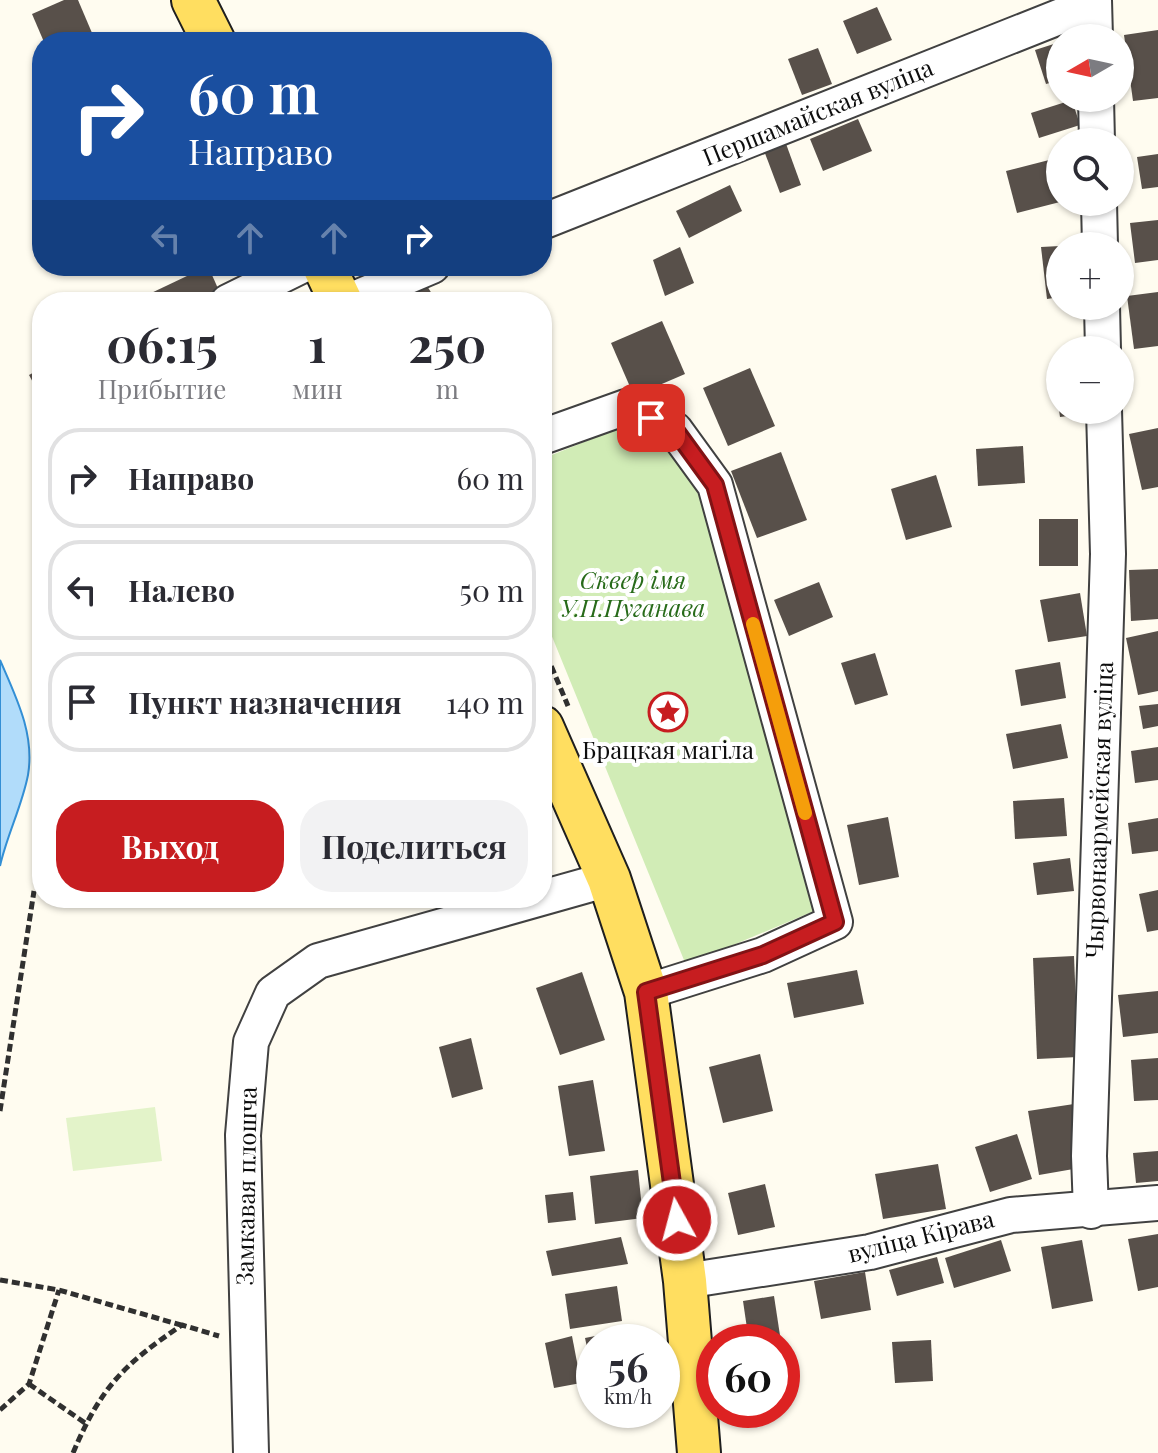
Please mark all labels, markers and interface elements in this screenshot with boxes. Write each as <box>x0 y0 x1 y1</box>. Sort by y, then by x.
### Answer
north arrow <box>1046 24 1134 112</box>
map controls <box>1046 24 1134 424</box>
street label: Першамайская вуліца <box>697 50 937 172</box>
text: 60 m <box>188 54 319 129</box>
icon: right <box>56 64 160 168</box>
text: Направо <box>188 126 333 174</box>
button: search <box>1046 128 1134 216</box>
icon: left <box>144 216 188 260</box>
icon: ahead <box>228 216 272 260</box>
icon: ahead <box>312 216 356 260</box>
icon: right <box>396 216 440 260</box>
button: + <box>1046 232 1134 320</box>
text: 06:15 <box>106 311 218 375</box>
text: 1 <box>308 311 326 375</box>
text: 250 <box>408 311 486 375</box>
button: − <box>1046 336 1134 424</box>
text: Прибытие <box>98 371 226 406</box>
text: мин <box>292 371 343 406</box>
text: m <box>436 371 459 406</box>
pin <box>617 384 685 452</box>
icon: arrive <box>629 396 673 440</box>
icon: right <box>60 456 104 500</box>
text: Направо <box>128 458 254 498</box>
text: 60 m <box>456 458 524 498</box>
park label: Сквер імя У.П.Пуганава <box>561 563 705 623</box>
icon: left <box>60 568 104 612</box>
text: Налево <box>128 570 235 610</box>
text: 50 m <box>459 570 524 610</box>
street label: Чырвонаармейская вуліца <box>1077 661 1119 959</box>
icon: arrive <box>60 680 104 724</box>
text: Пункт назначения <box>128 682 402 722</box>
text: 140 m <box>446 682 524 722</box>
place icon: Брацкая магіла <box>647 691 689 733</box>
place label: Брацкая магіла <box>582 733 754 765</box>
button: Выход <box>56 800 284 892</box>
button: Поделиться <box>300 800 528 892</box>
street label: Замкавая плошча <box>227 1086 263 1286</box>
position arrow <box>635 1178 719 1262</box>
street label: вуліца Кірава <box>844 1201 997 1269</box>
speed limit sign: 60 <box>696 1324 800 1428</box>
text: 56 <box>608 1339 648 1392</box>
text: km/h <box>604 1382 652 1409</box>

